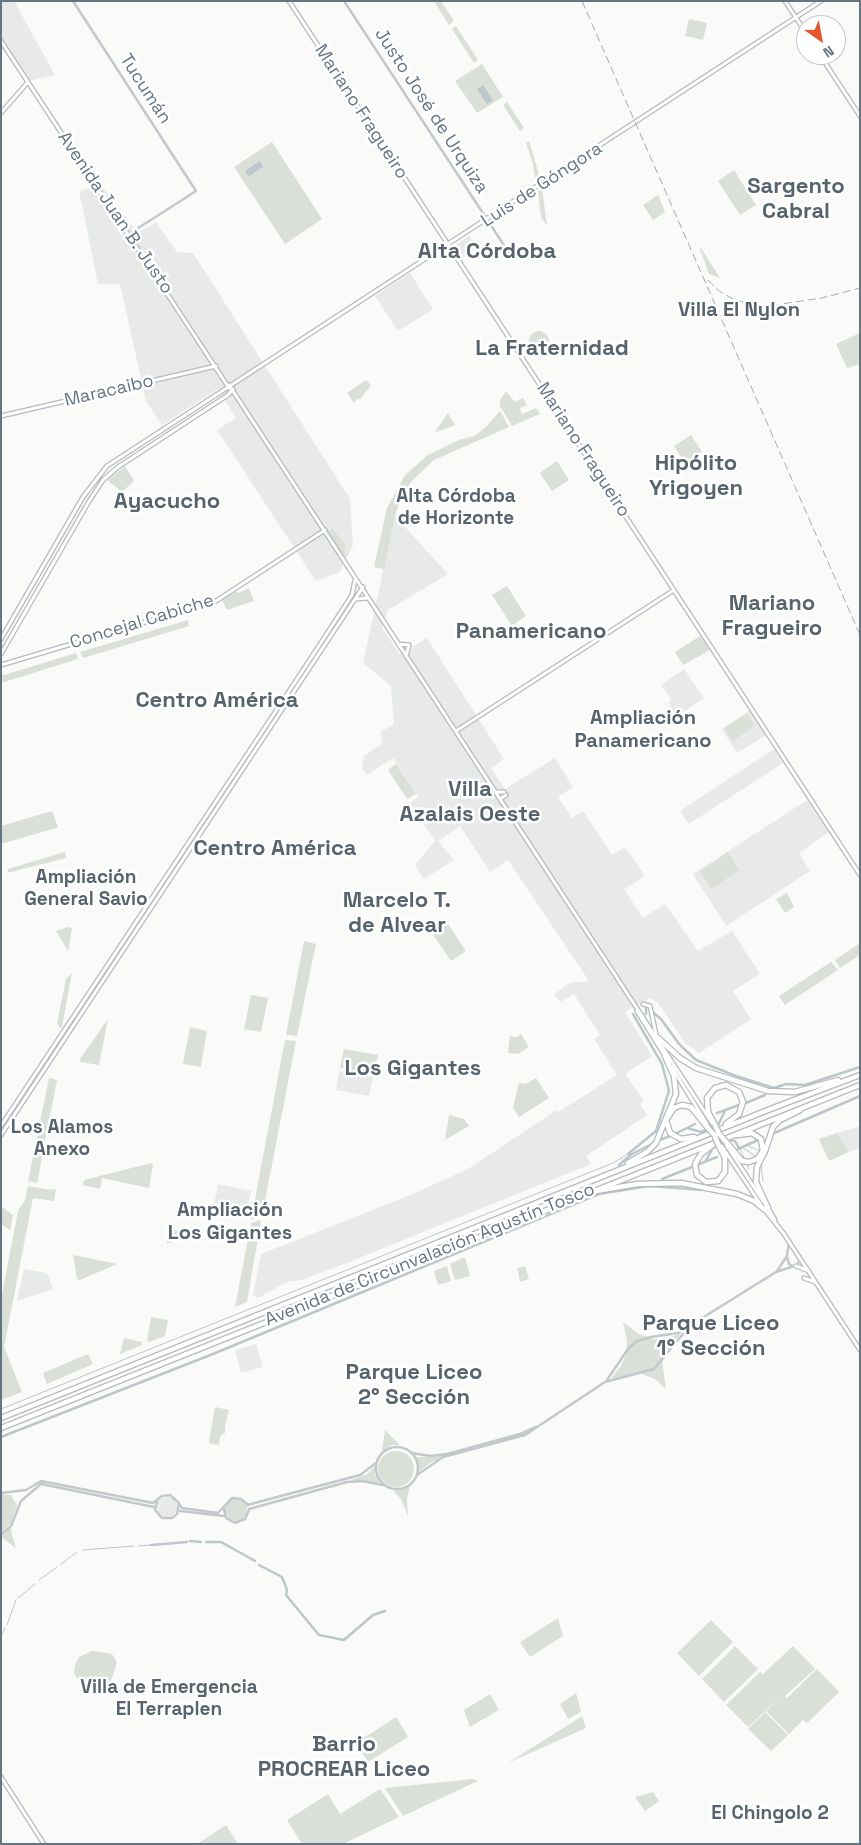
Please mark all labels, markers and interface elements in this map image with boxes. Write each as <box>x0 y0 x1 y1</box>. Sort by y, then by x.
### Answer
north arrow <box>796 15 846 65</box>
street label: Justo José de Urquiza <box>370 24 492 198</box>
street label: Mariano Fragueiro <box>310 41 412 183</box>
text: N <box>820 42 837 62</box>
street label: Tucumán <box>114 50 176 128</box>
street label: Avenida Juan B. Justo <box>53 128 177 298</box>
street label: Luis de Góngora <box>478 138 606 232</box>
district label: Sargento Cabral <box>747 174 845 225</box>
district label: Alta Córdoba <box>418 239 556 265</box>
district label: Villa El Nylon <box>678 299 800 323</box>
district label: La Fraternidad <box>475 336 629 362</box>
street label: Maracaibo <box>62 370 156 412</box>
street label: Mariano Fragueiro <box>532 379 634 521</box>
district label: Hipólito Yrigoyen <box>649 451 743 502</box>
district label: Alta Córdoba de Horizonte <box>396 486 516 530</box>
district label: Ayacucho <box>114 489 220 515</box>
street label: Concejal Cabiche <box>67 590 217 654</box>
district label: Mariano Fragueiro <box>722 591 822 642</box>
district label: Panamericano <box>456 619 606 645</box>
district label: Centro América <box>135 688 299 714</box>
district label: Ampliación Panamericano <box>574 707 712 754</box>
district label: Villa Azalais Oeste <box>400 777 540 828</box>
district label: Centro América <box>193 836 357 862</box>
district label: Ampliación General Savio <box>24 867 148 911</box>
district label: Marcelo T. de Alvear <box>343 888 451 939</box>
district label: Los Gigantes <box>345 1056 481 1082</box>
district label: Los Alamos Anexo <box>11 1117 113 1161</box>
street label: Avenida de Circunvalación Agustín Tosco <box>262 1179 598 1331</box>
district label: Ampliación Los Gigantes <box>168 1199 292 1246</box>
district label: Parque Liceo 1° Sección <box>643 1311 779 1362</box>
district label: Parque Liceo 2° Sección <box>346 1360 482 1412</box>
district label: Villa de Emergencia El Terraplen <box>80 1677 258 1721</box>
district label: Barrio PROCREAR Liceo <box>258 1732 430 1784</box>
district label: El Chingolo 2 <box>711 1803 829 1825</box>

